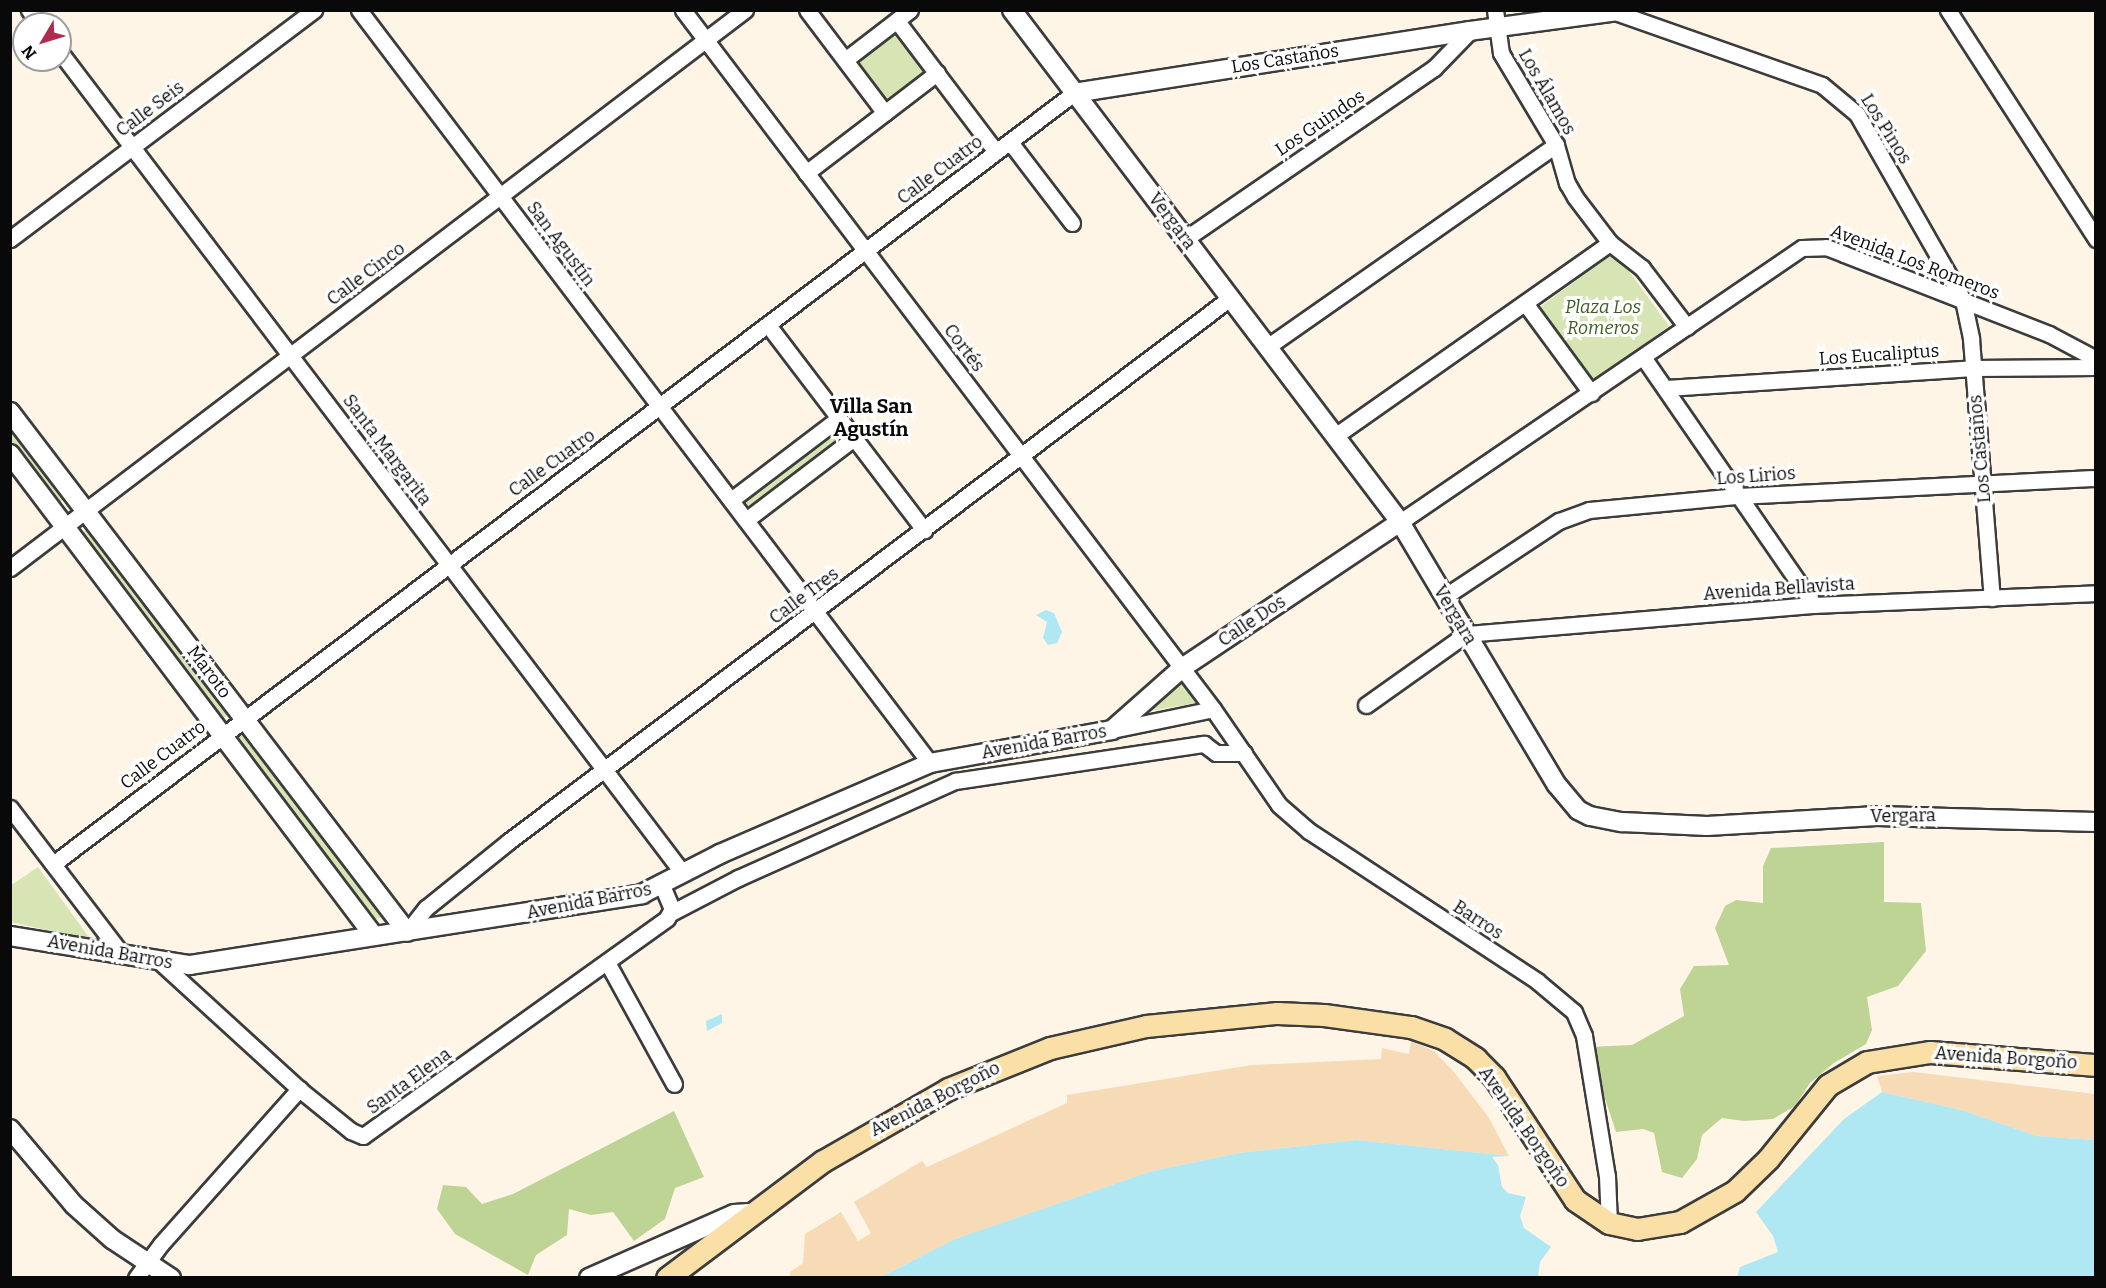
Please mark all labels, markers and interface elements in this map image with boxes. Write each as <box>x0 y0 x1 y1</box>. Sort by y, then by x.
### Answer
north arrow <box>12 12 72 72</box>
street label: Los Castaños <box>1230 40 1340 78</box>
text: N <box>18 41 40 63</box>
street label: Los Álamos <box>1514 45 1580 139</box>
street label: Calle Seis <box>112 77 188 141</box>
street label: Los Guindos <box>1271 85 1369 161</box>
street label: Los Pinos <box>1856 90 1916 168</box>
street label: Calle Cuatro <box>893 131 987 209</box>
street label: Vergara <box>1144 188 1200 254</box>
street label: San Agustín <box>522 197 600 291</box>
street label: Avenida Los Romeros <box>1828 220 2002 304</box>
street label: Calle Cinco <box>323 238 409 310</box>
park label: Plaza Los Romeros <box>1565 297 1641 340</box>
street label: Cortés <box>939 320 989 376</box>
street label: Los Eucaliptus <box>1818 340 1940 370</box>
street label: Santa Margarita <box>338 390 436 510</box>
street label: Los Castaños <box>1965 394 1995 504</box>
district label: Villa San Agustín <box>830 395 912 442</box>
street label: Calle Cuatro <box>505 424 599 502</box>
street label: Los Lirios <box>1716 462 1796 490</box>
street label: Calle Tres <box>765 563 843 629</box>
street label: Avenida Bellavista <box>1703 573 1855 605</box>
street label: Vergara <box>1429 581 1481 649</box>
street label: Calle Dos <box>1214 591 1290 651</box>
street label: Maroto <box>182 642 236 702</box>
street label: Calle Cuatro <box>116 716 210 794</box>
street label: Avenida Barros <box>980 720 1108 764</box>
street label: Vergara <box>1870 805 1936 827</box>
street label: Avenida Barros <box>525 878 653 924</box>
street label: Barros <box>1449 896 1507 944</box>
street label: Avenida Barros <box>46 930 174 974</box>
street label: Avenida Borgoño <box>1934 1042 2078 1074</box>
street label: Santa Elena <box>363 1043 455 1119</box>
street label: Avenida Borgoño <box>866 1057 1004 1141</box>
street label: Avenida Borgoño <box>1474 1062 1574 1192</box>

